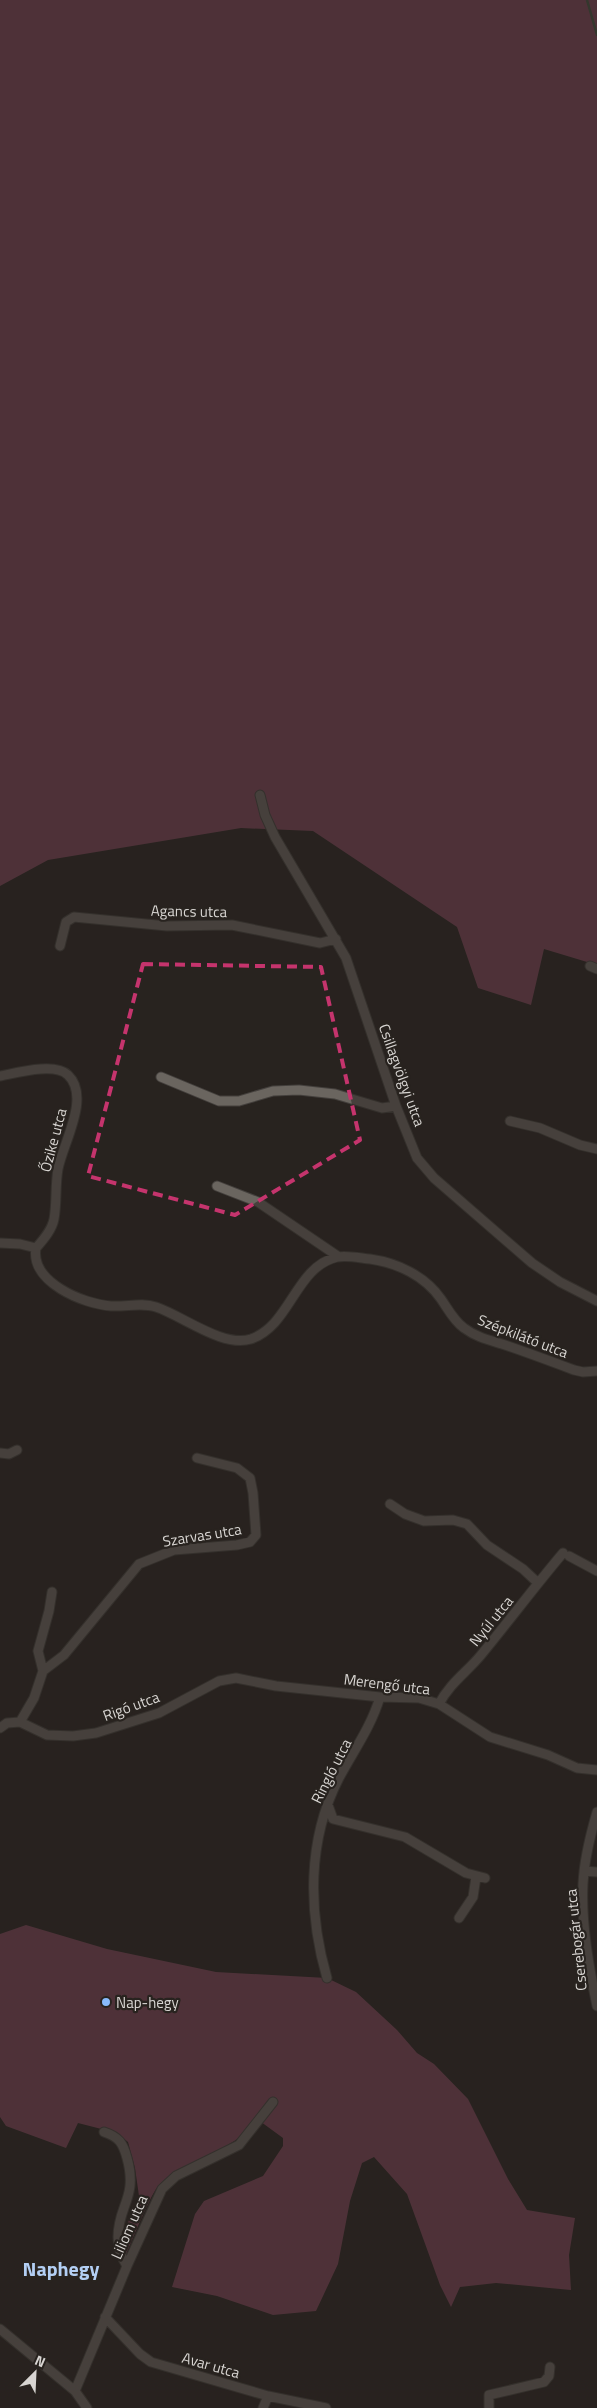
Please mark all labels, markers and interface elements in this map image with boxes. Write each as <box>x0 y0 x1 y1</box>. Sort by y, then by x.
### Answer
street label: Agancs utca <box>151 899 228 923</box>
street label: Csillagvölgyi utca <box>373 1020 431 1130</box>
street label: Őzike utca <box>33 1105 73 1174</box>
street label: Szépkilátó utca <box>474 1308 572 1364</box>
street label: Szarvas utca <box>161 1517 244 1553</box>
street label: Nyúl utca <box>463 1590 519 1651</box>
street label: Merengő utca <box>342 1667 432 1701</box>
street label: Rigó utca <box>99 1685 163 1727</box>
street label: Ringló utca <box>305 1734 357 1808</box>
street label: Cserebogár utca <box>559 1888 593 1992</box>
place label: Nap-hegy <box>116 1991 179 2014</box>
marker: Nap-hegy <box>100 1996 112 2008</box>
street label: Liliom utca <box>105 2191 154 2263</box>
district label: Naphegy <box>23 2253 99 2284</box>
street label: Avar utca <box>179 2346 243 2384</box>
north arrow <box>10 2348 60 2398</box>
text: N <box>32 2349 49 2372</box>

